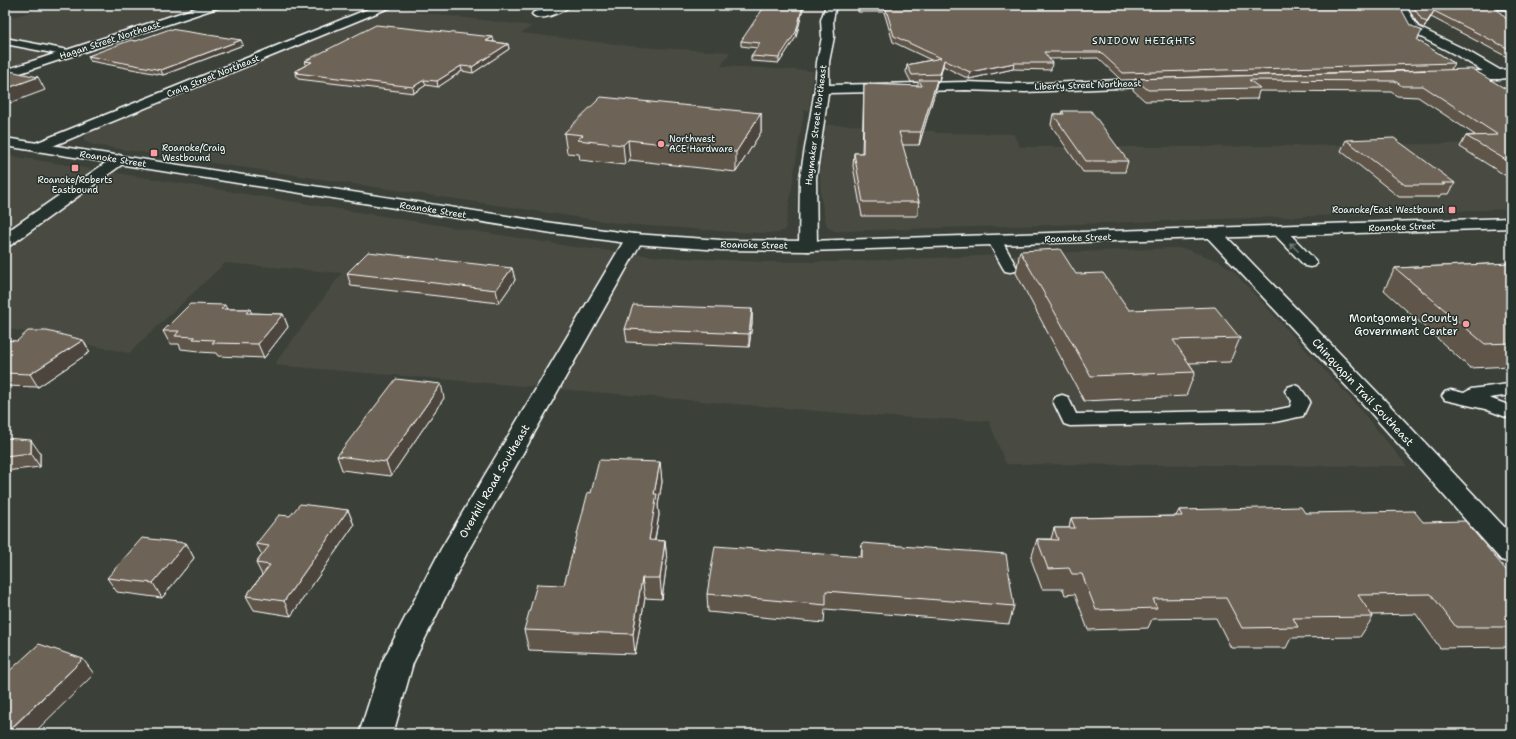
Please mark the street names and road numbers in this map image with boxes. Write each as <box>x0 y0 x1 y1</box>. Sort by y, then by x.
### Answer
street label: Hagan Street Northeast <box>58 18 162 62</box>
street label: Craig Street Northeast <box>165 52 261 100</box>
street label: Haymaker Street Northeast <box>803 64 829 186</box>
street label: Liberty Street Northeast <box>1034 77 1142 93</box>
street label: Roanoke Street <box>79 148 147 170</box>
street label: Roanoke Street <box>399 199 467 221</box>
street label: Roanoke Street <box>1368 220 1436 234</box>
street label: Roanoke Street <box>1044 231 1112 245</box>
street label: Roanoke Street <box>720 238 788 252</box>
street label: Chinquapin Trail Southeast <box>1309 335 1417 450</box>
street label: Overhill Road Southeast <box>456 421 533 541</box>

